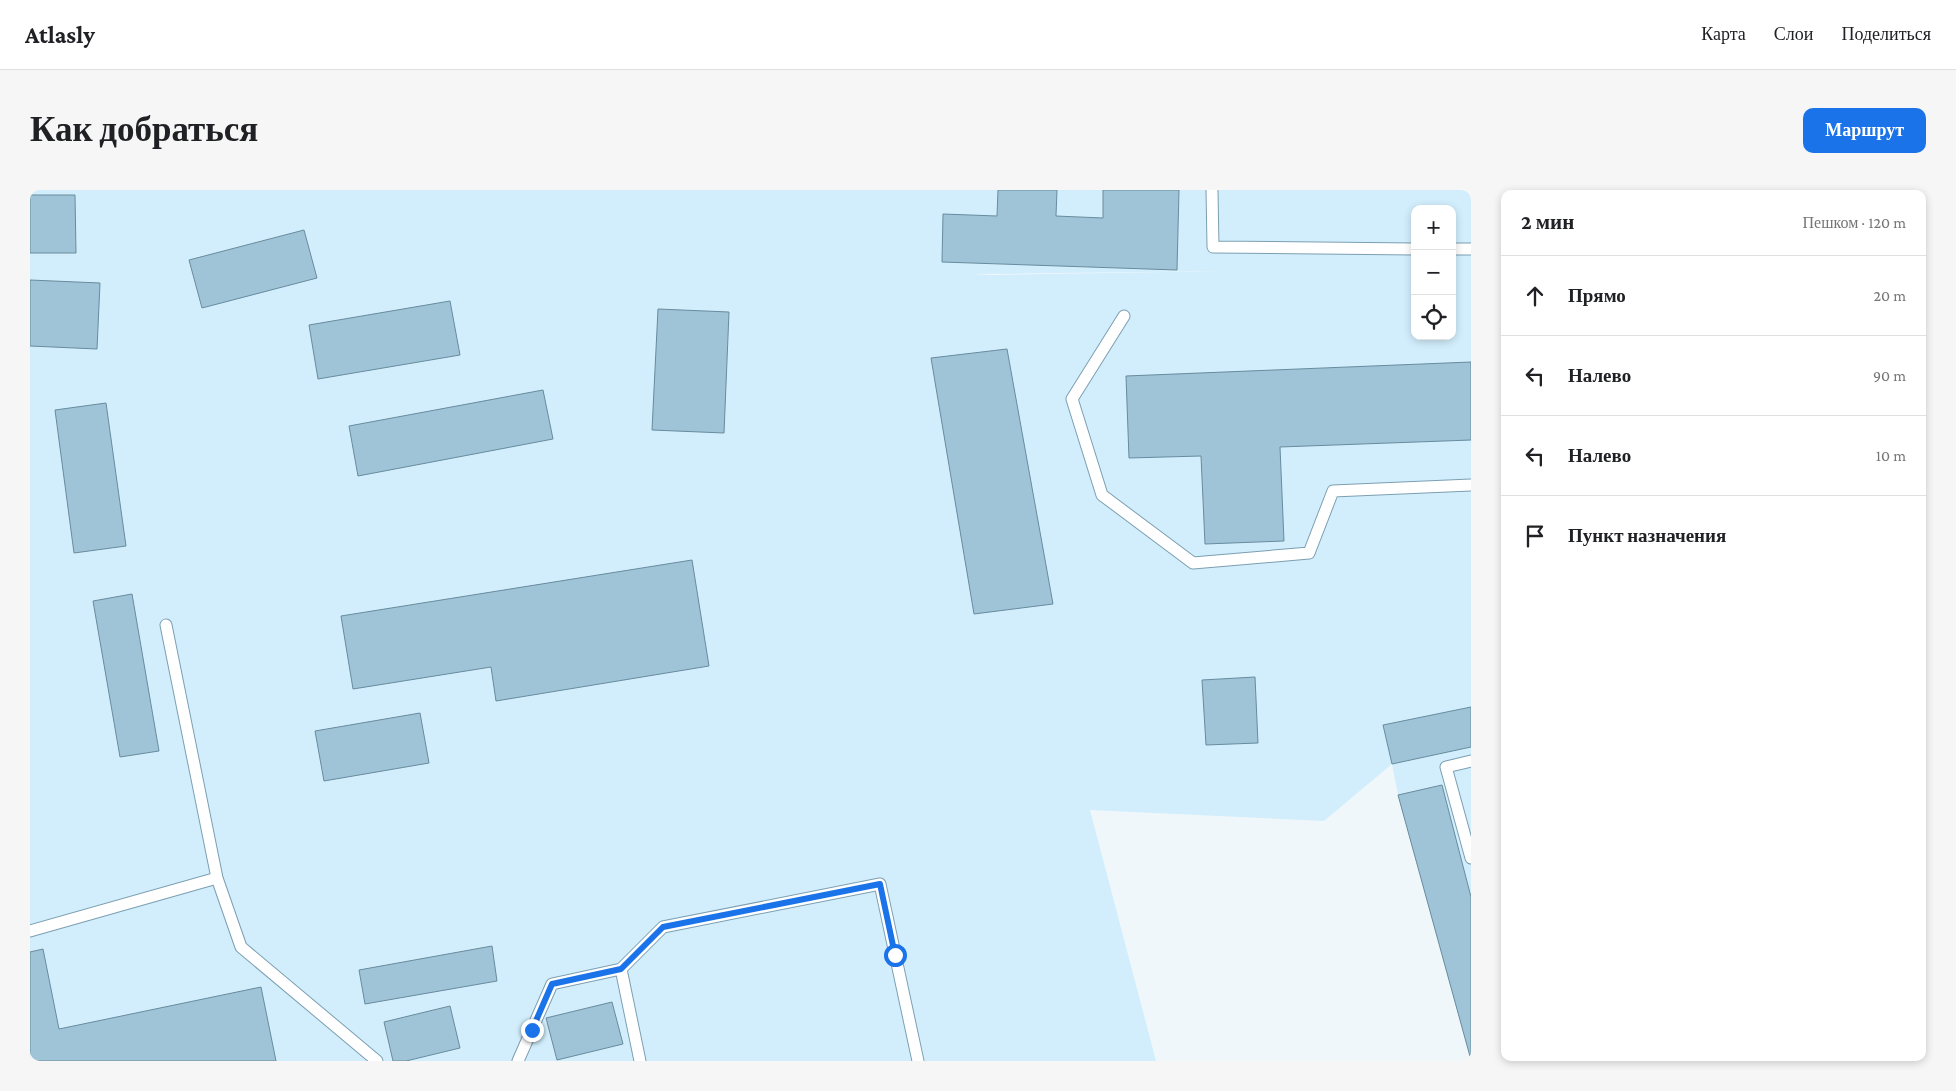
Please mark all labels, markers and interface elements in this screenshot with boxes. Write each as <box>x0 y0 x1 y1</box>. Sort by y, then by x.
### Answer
text: Atlasly <box>25 21 95 48</box>
text: Карта <box>1701 24 1746 44</box>
text: Слои <box>1774 24 1813 44</box>
text: Поделиться <box>1841 24 1931 44</box>
button: Маршрут <box>1803 108 1926 153</box>
text: Как добраться <box>30 110 258 149</box>
map controls <box>1411 205 1456 340</box>
button: + <box>1411 205 1456 250</box>
text: 2 мин <box>1521 210 1574 234</box>
text: Пешком · 120 m <box>1803 214 1906 231</box>
button: − <box>1411 250 1456 295</box>
icon: ahead <box>1521 282 1549 310</box>
text: Прямо <box>1568 285 1626 306</box>
text: 20 m <box>1873 287 1906 304</box>
button: locate <box>1411 295 1456 340</box>
icon: left <box>1521 362 1549 390</box>
text: Налево <box>1568 365 1631 386</box>
text: 90 m <box>1873 367 1906 384</box>
icon: left <box>1521 442 1549 470</box>
text: Налево <box>1568 445 1631 466</box>
text: 10 m <box>1876 447 1906 464</box>
icon: arrive <box>1521 522 1549 550</box>
text: Пункт назначения <box>1568 525 1726 546</box>
route start <box>884 944 907 967</box>
route end <box>521 1019 544 1042</box>

